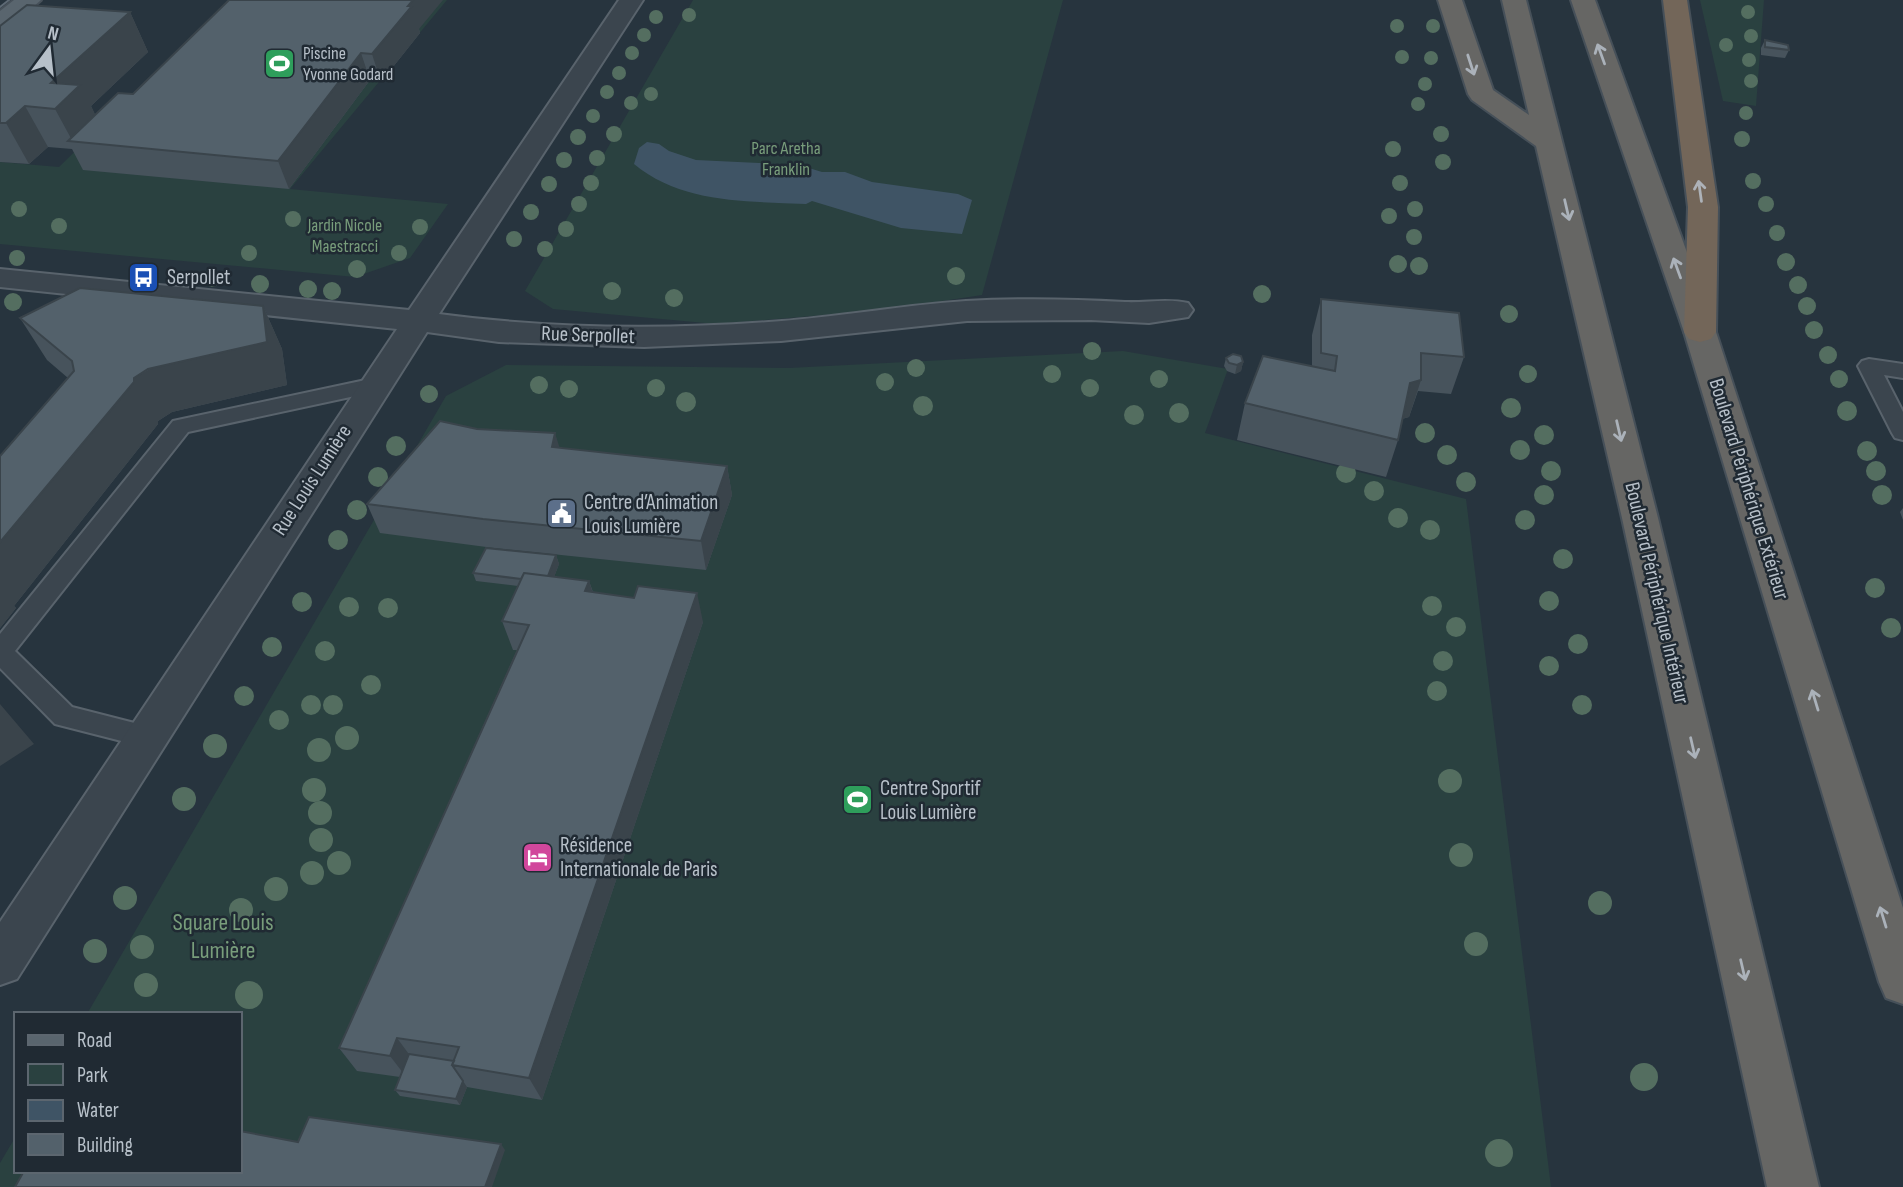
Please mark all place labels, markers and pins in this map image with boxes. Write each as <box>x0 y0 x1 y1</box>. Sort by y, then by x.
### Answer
place label: Piscine Yvonne Godard <box>303 43 393 85</box>
sports icon: Piscine Yvonne Godard <box>263 46 297 80</box>
bus stop icon: Serpollet <box>127 260 161 294</box>
place label: Serpollet <box>167 265 230 290</box>
place label: Centre d’Animation Louis Lumière <box>584 490 718 539</box>
public building icon: Centre d’Animation Louis Lumière <box>544 497 578 531</box>
place label: Centre Sportif Louis Lumière <box>880 776 981 825</box>
sports icon: Centre Sportif Louis Lumière <box>840 783 874 817</box>
place label: Résidence Internationale de Paris <box>560 833 718 882</box>
hotel icon: Résidence Internationale de Paris <box>520 840 554 874</box>

